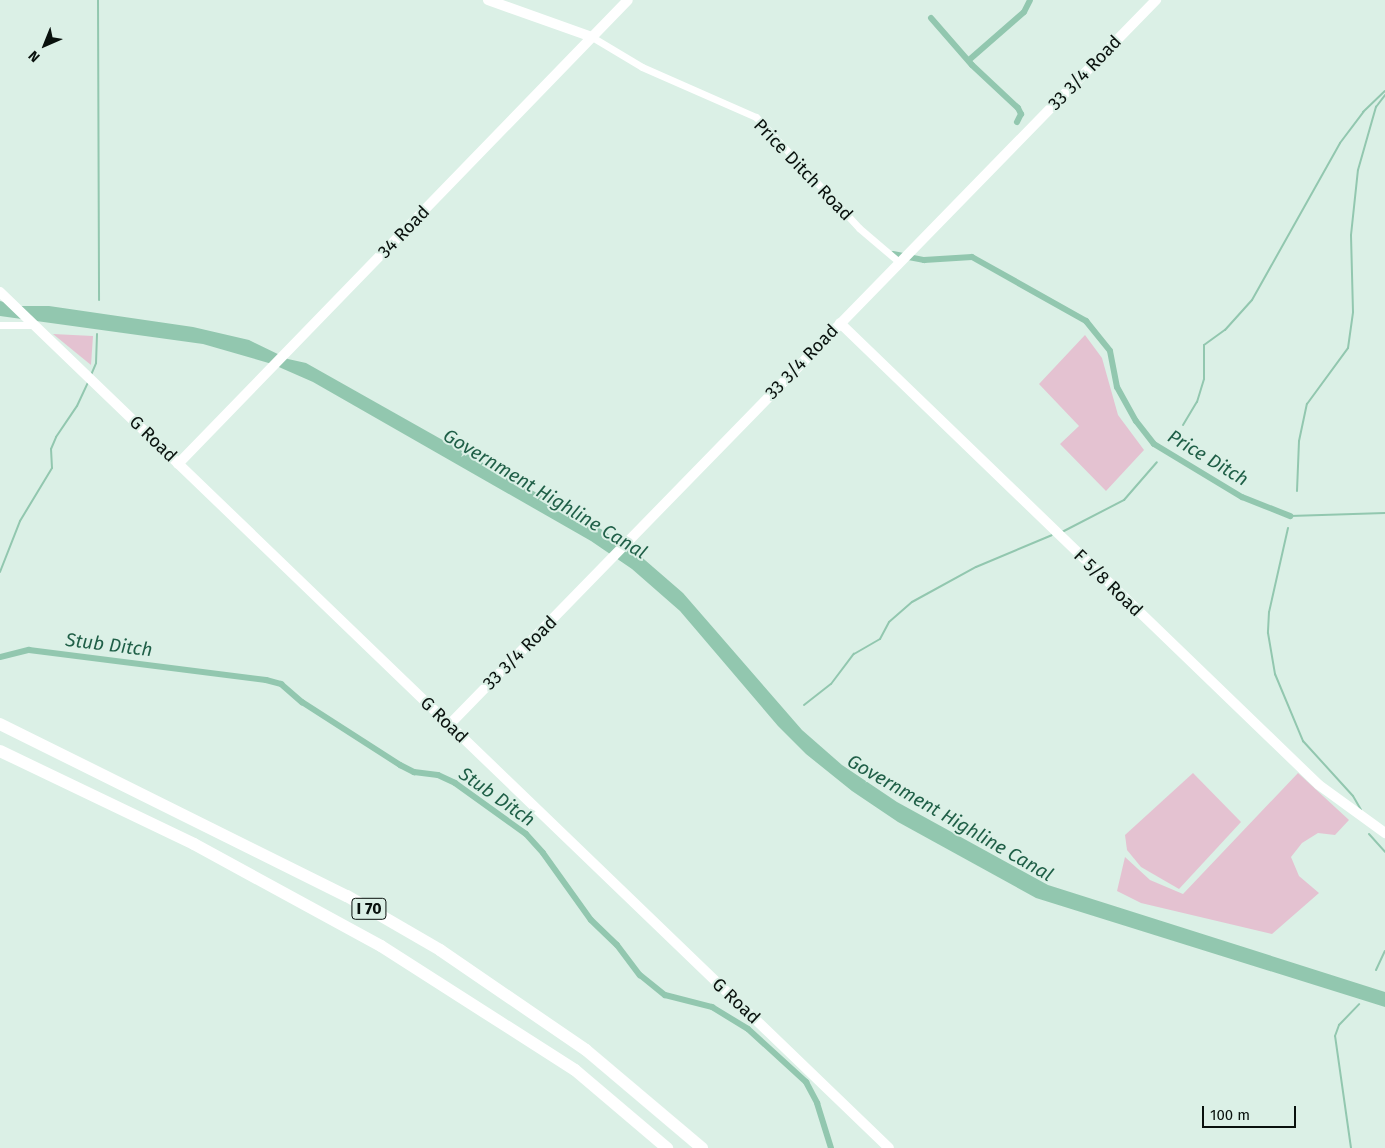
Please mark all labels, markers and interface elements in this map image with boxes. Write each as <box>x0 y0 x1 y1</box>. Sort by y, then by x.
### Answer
north arrow <box>20 20 70 70</box>
street label: 33 3/4 Road <box>1044 31 1126 115</box>
text: N <box>25 47 43 65</box>
street label: Price Ditch Road <box>749 115 857 225</box>
street label: 34 Road <box>374 201 434 263</box>
street label: 33 3/4 Road <box>761 320 843 404</box>
street label: G Road <box>125 411 181 467</box>
water label: Government Highline Canal <box>439 424 651 564</box>
water label: Price Ditch <box>1163 425 1253 491</box>
street label: F 5/8 Road <box>1069 545 1147 621</box>
street label: 33 3/4 Road <box>479 612 561 694</box>
water label: Stub Ditch <box>64 628 154 662</box>
street label: G Road <box>416 692 472 748</box>
water label: Government Highline Canal <box>843 750 1057 886</box>
water label: Stub Ditch <box>455 763 539 831</box>
road number: I 70 <box>350 896 388 922</box>
street label: G Road <box>708 973 764 1029</box>
scale bar <box>1205 1096 1299 1128</box>
text: 100 m <box>1210 1106 1250 1124</box>

